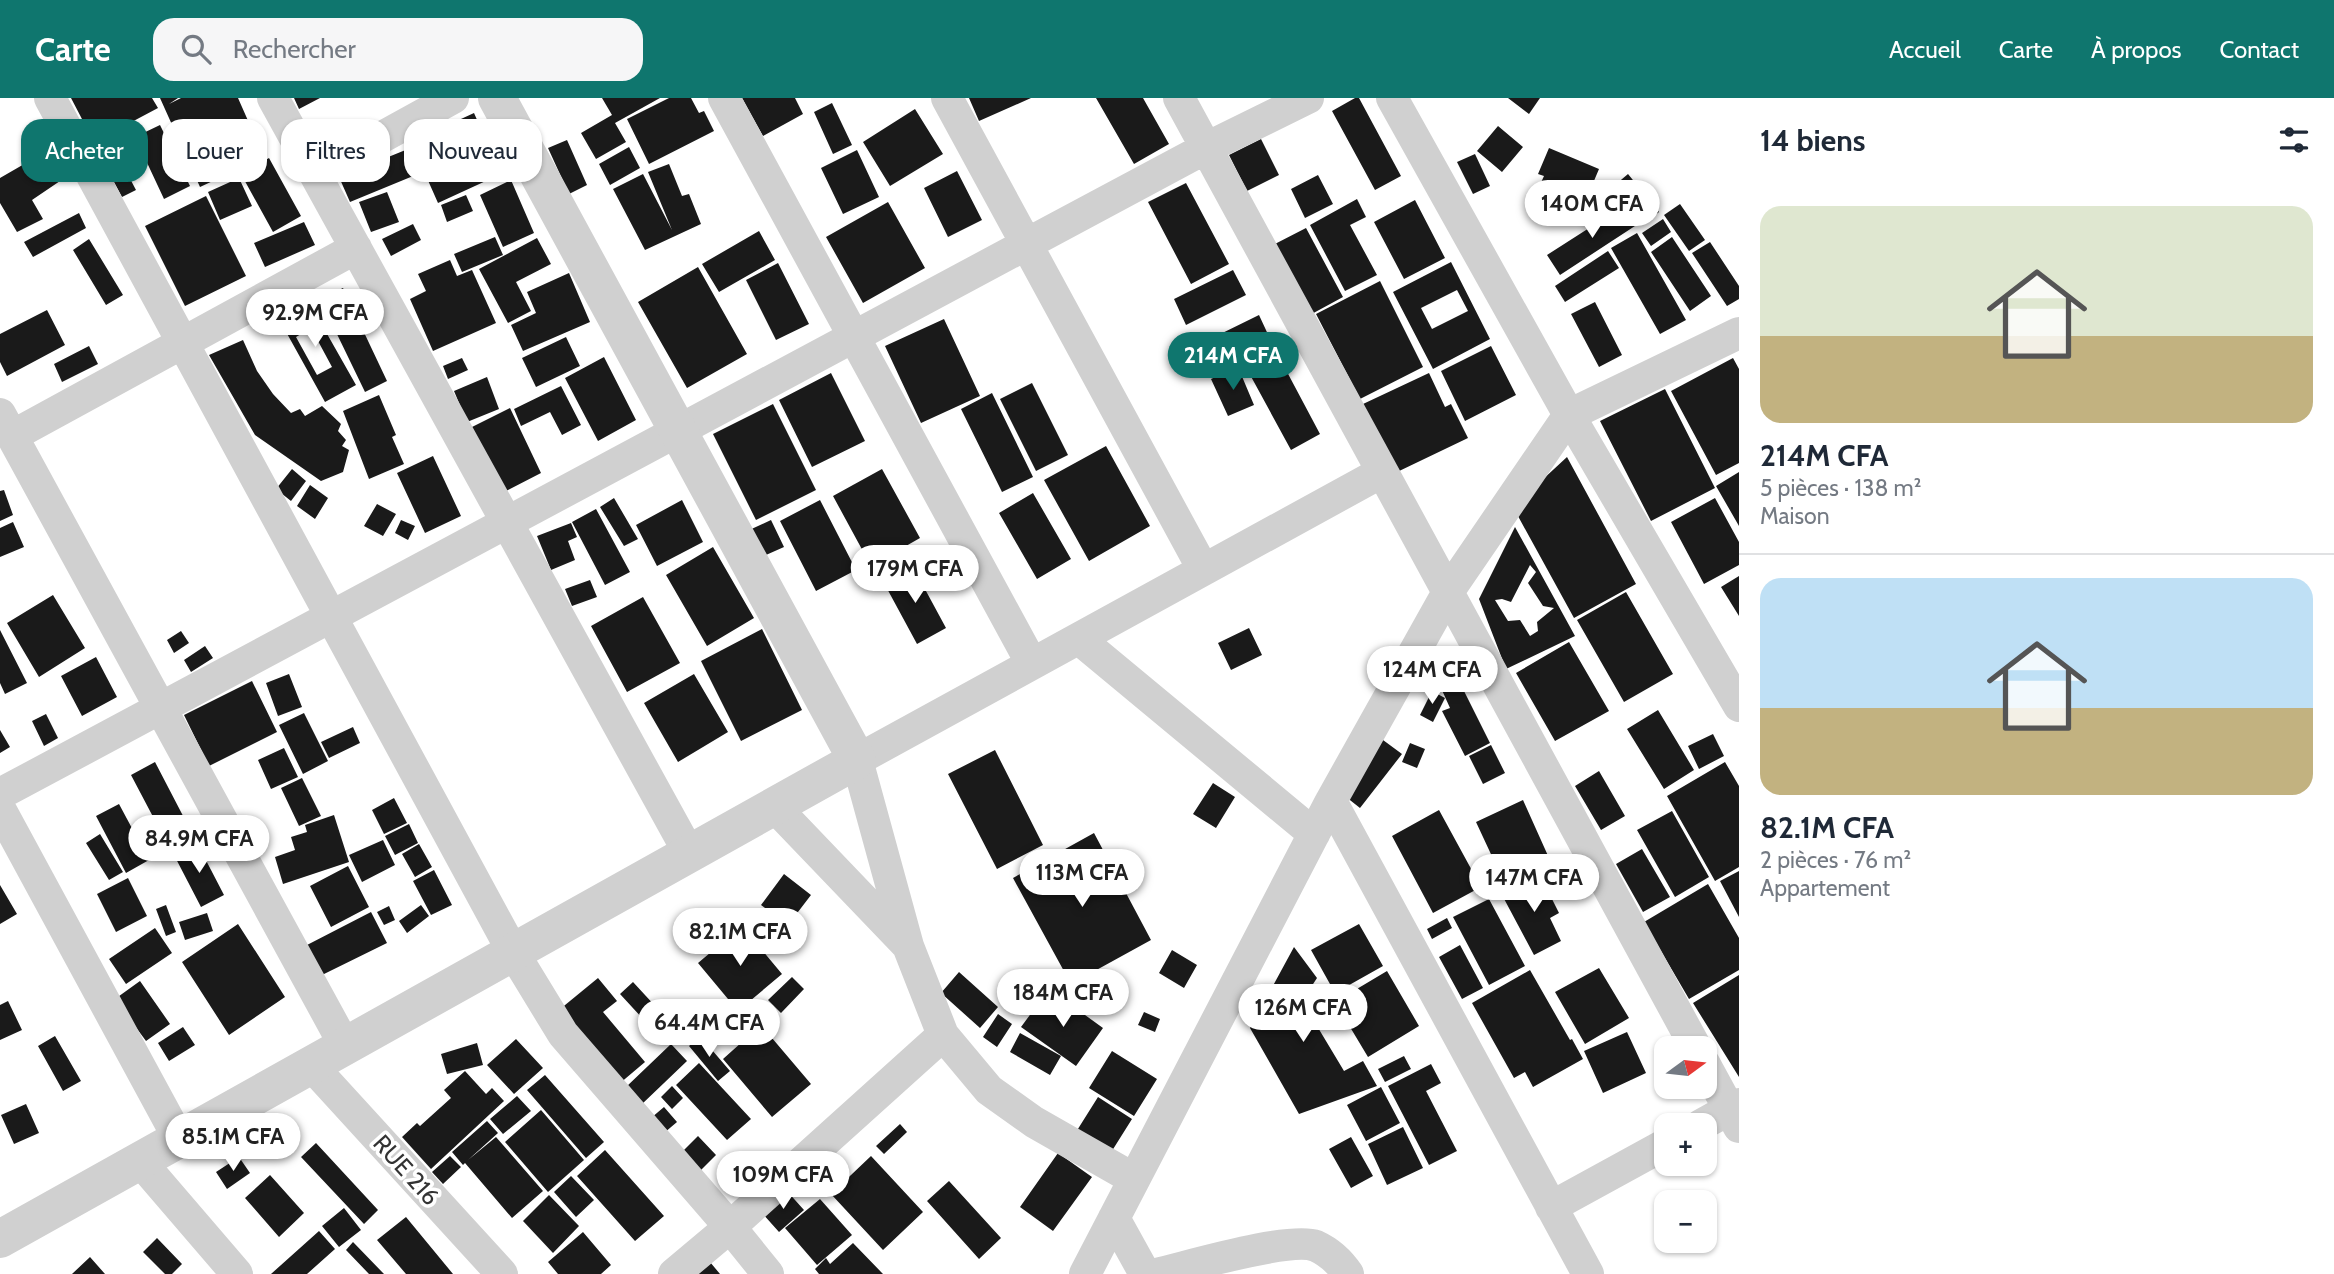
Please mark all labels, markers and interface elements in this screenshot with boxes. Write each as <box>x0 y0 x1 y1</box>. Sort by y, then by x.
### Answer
search box <box>153 18 643 81</box>
text: Carte <box>35 29 111 69</box>
icon: search <box>177 30 215 68</box>
text: Rechercher <box>233 33 356 65</box>
text: Accueil <box>1889 35 1961 64</box>
text: Carte <box>1999 35 2053 64</box>
text: À propos <box>2091 35 2182 64</box>
text: Contact <box>2220 35 2299 64</box>
chip: Acheter <box>21 119 148 182</box>
chip: Louer <box>162 119 267 182</box>
chip: Filtres <box>281 119 390 182</box>
chip: Nouveau <box>404 119 542 182</box>
icon: filters <box>2275 121 2313 159</box>
text: 14 biens <box>1760 122 1865 159</box>
pin: 140M CFA <box>1520 180 1664 240</box>
text: 140M CFA <box>1541 189 1643 217</box>
icon: home <box>1974 251 2100 377</box>
pin: 92.9M CFA <box>235 289 395 349</box>
text: 92.9M CFA <box>262 298 368 326</box>
pin: 214M CFA <box>1161 332 1305 392</box>
text: 214M CFA <box>1184 341 1282 369</box>
text: 214M CFA <box>1760 437 1889 474</box>
text: 5 pièces · 138 m² <box>1760 474 1921 502</box>
text: Maison <box>1760 502 1829 530</box>
pin: 179M CFA <box>843 546 987 605</box>
text: 179M CFA <box>867 554 963 582</box>
icon: home <box>1974 623 2100 749</box>
pin: 124M CFA <box>1360 646 1504 706</box>
text: 124M CFA <box>1383 655 1481 683</box>
text: 82.1M CFA <box>1760 809 1894 846</box>
pin: 84.9M CFA <box>119 816 279 875</box>
text: 84.9M CFA <box>144 824 254 852</box>
text: 2 pièces · 76 m² <box>1760 846 1911 874</box>
pin: 113M CFA <box>1010 850 1154 909</box>
pin: 147M CFA <box>1462 854 1606 914</box>
text: 113M CFA <box>1036 858 1128 886</box>
text: 147M CFA <box>1485 863 1583 891</box>
text: Appartement <box>1760 874 1890 902</box>
pin: 82.1M CFA <box>660 908 820 968</box>
text: 82.1M CFA <box>689 917 791 945</box>
pin: 184M CFA <box>991 970 1135 1029</box>
text: 184M CFA <box>1013 978 1113 1006</box>
pin: 126M CFA <box>1231 984 1375 1044</box>
text: 126M CFA <box>1254 993 1352 1021</box>
pin: 64.4M CFA <box>629 1000 789 1059</box>
text: 64.4M CFA <box>654 1008 764 1036</box>
north arrow <box>1654 1036 1717 1099</box>
map controls <box>1654 1036 1717 1253</box>
button: + <box>1654 1113 1717 1176</box>
pin: 85.1M CFA <box>153 1114 313 1173</box>
text: 85.1M CFA <box>182 1122 285 1150</box>
street label: RUE 216 <box>367 1129 445 1211</box>
pin: 109M CFA <box>711 1152 855 1211</box>
text: 109M CFA <box>733 1160 834 1188</box>
button: − <box>1654 1190 1717 1253</box>

